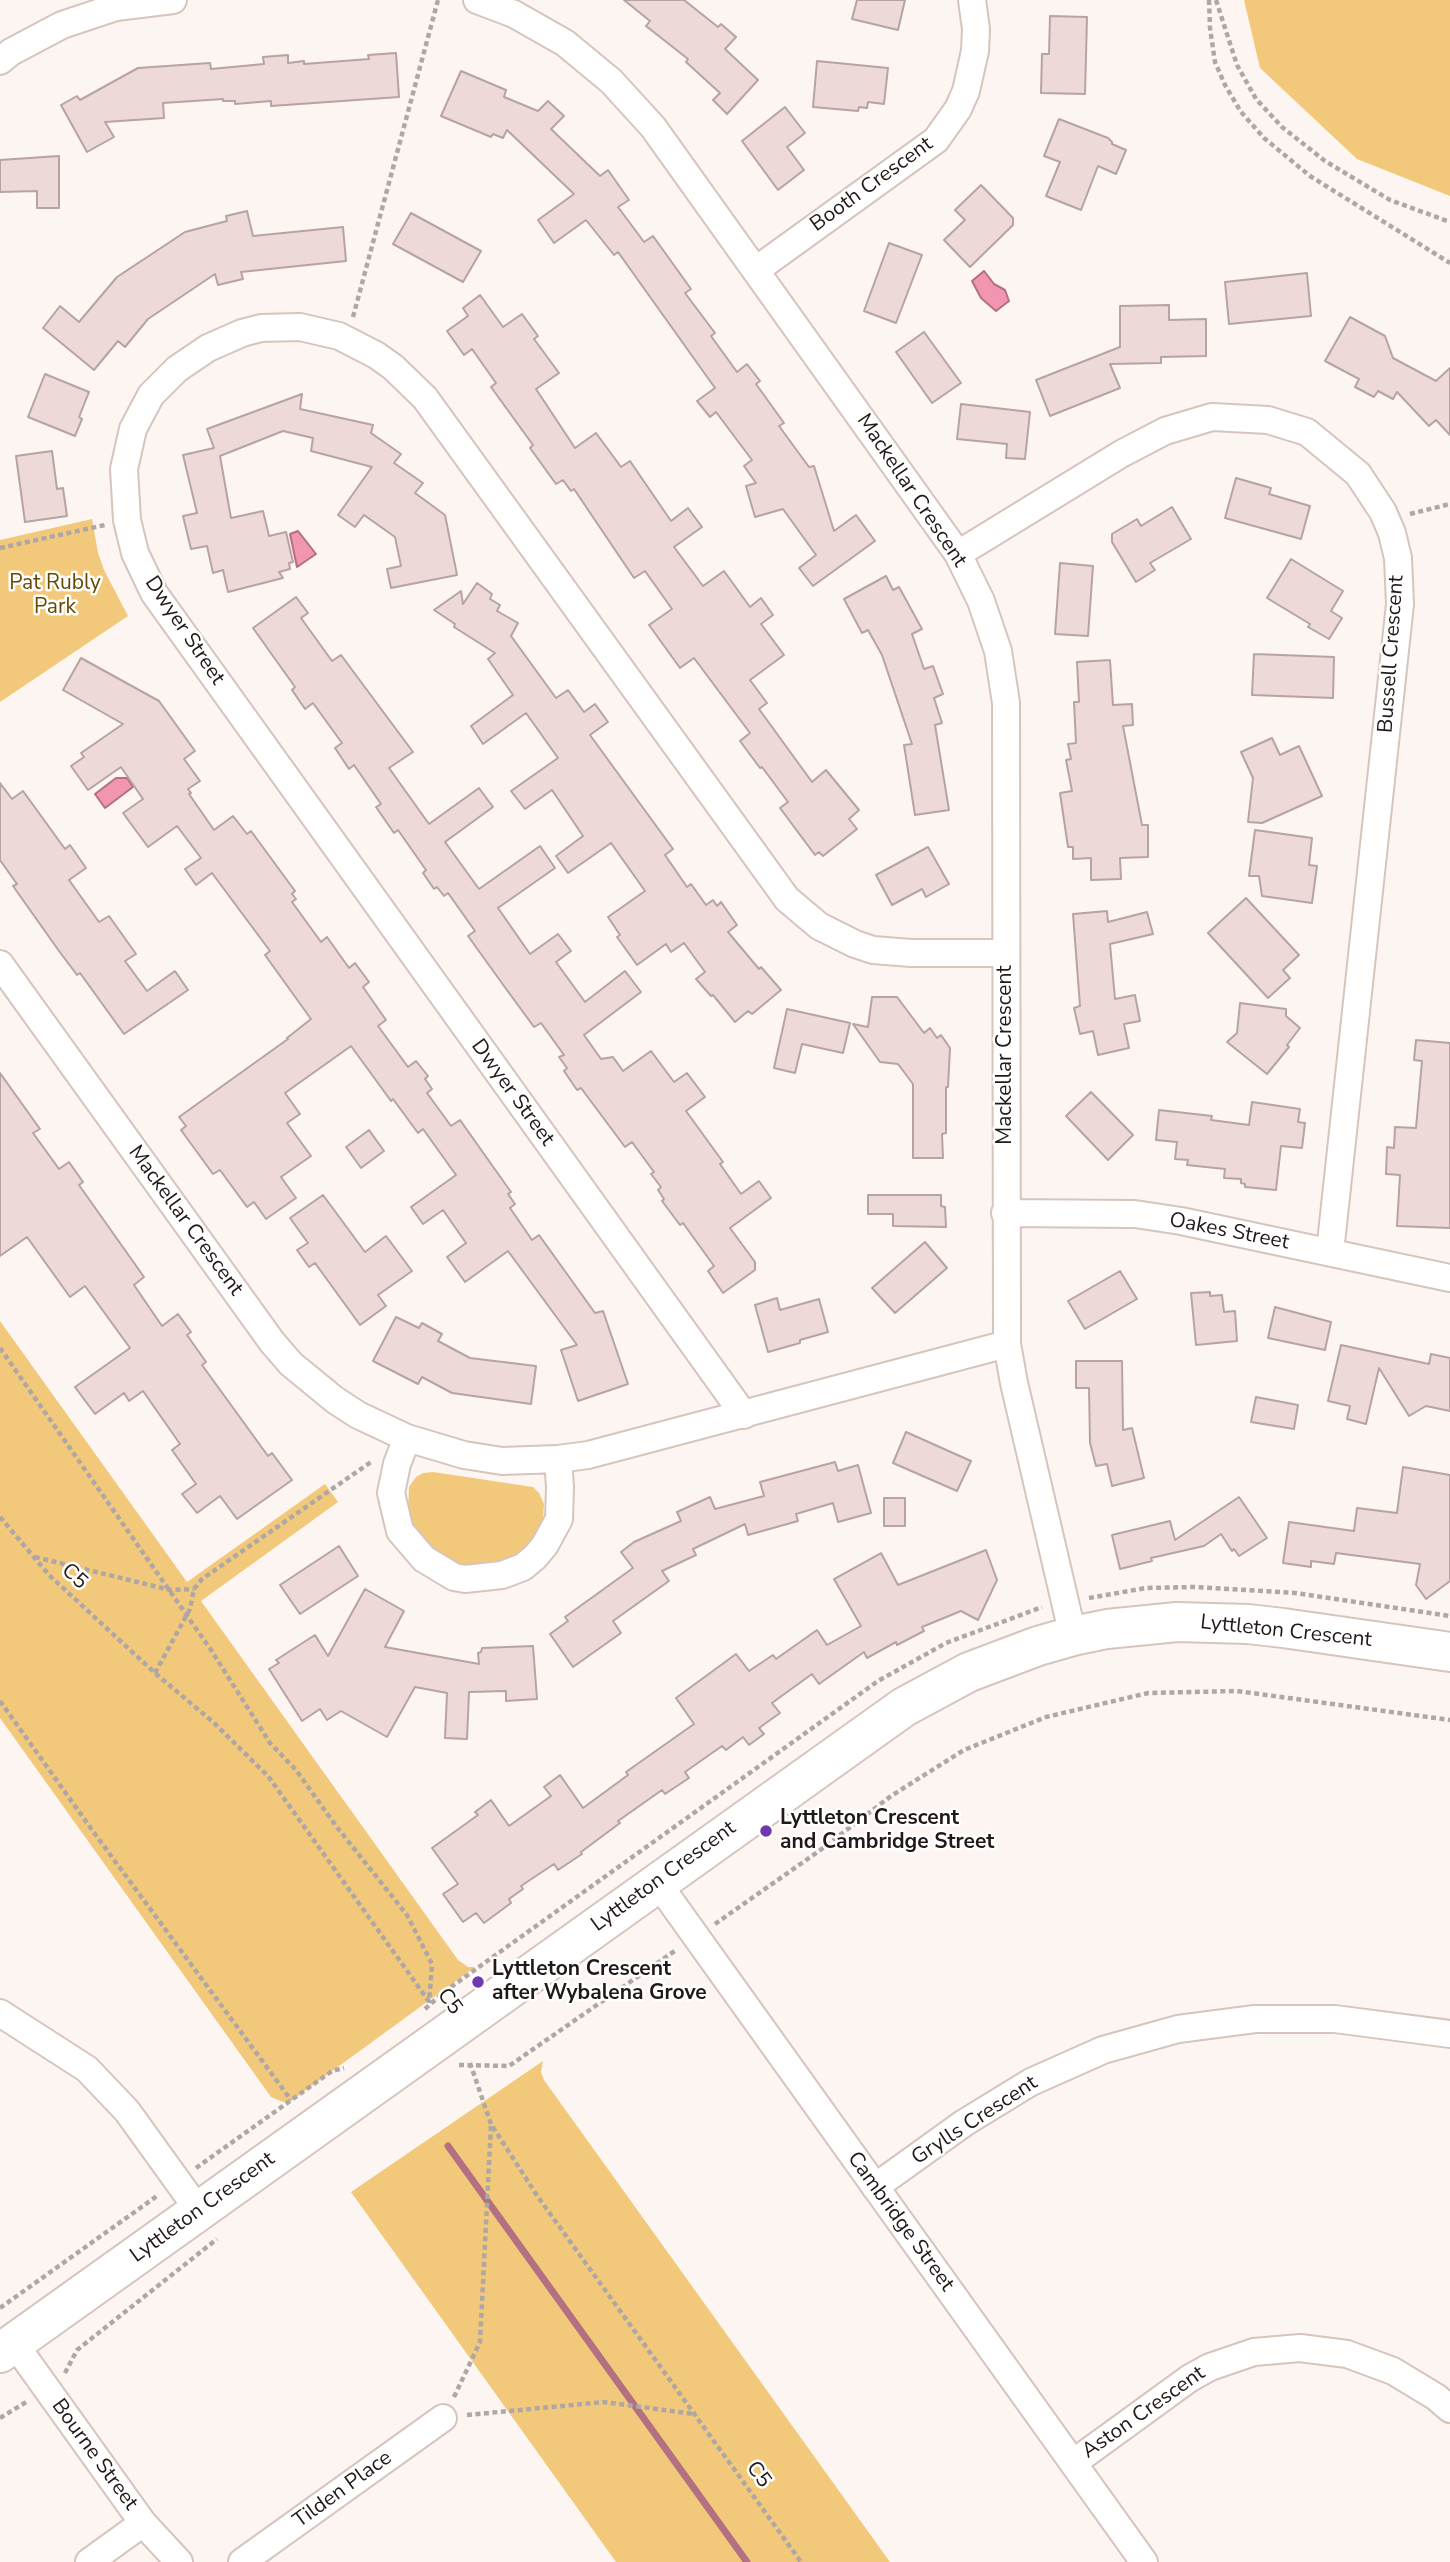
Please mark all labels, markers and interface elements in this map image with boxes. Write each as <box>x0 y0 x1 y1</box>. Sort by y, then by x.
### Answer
street label: Booth Crescent <box>806 132 938 238</box>
street label: Mackellar Crescent <box>850 410 972 572</box>
park label: Pat Rubly Park <box>9 571 101 621</box>
street label: Dwyer Street <box>138 572 230 690</box>
street label: Bussell Crescent <box>1374 574 1410 734</box>
street label: Mackellar Crescent <box>993 965 1019 1145</box>
street label: Dwyer Street <box>465 1035 559 1151</box>
street label: Mackellar Crescent <box>122 1141 248 1301</box>
street label: Oakes Street <box>1167 1208 1291 1256</box>
street label: C5 <box>56 1559 92 1595</box>
street label: Lyttleton Crescent <box>1199 1610 1373 1654</box>
place label: Lyttleton Crescent and Cambridge Street <box>780 1806 994 1856</box>
street label: Lyttleton Crescent <box>587 1816 741 1938</box>
marker: Lyttleton Crescent and Cambridge Street <box>758 1823 774 1839</box>
place label: Lyttleton Crescent after Wybalena Grove <box>492 1957 707 2007</box>
marker: Lyttleton Crescent after Wybalena Grove <box>470 1974 486 1990</box>
street label: C5 <box>431 1984 467 2020</box>
street label: Grylls Crescent <box>907 2071 1043 2171</box>
street label: Lyttleton Crescent <box>126 2147 280 2269</box>
street label: Cambridge Street <box>841 2147 959 2297</box>
street label: Aston Crescent <box>1078 2361 1210 2465</box>
street label: Bourne Street <box>45 2395 143 2515</box>
street label: Tilden Place <box>289 2446 397 2534</box>
street label: C5 <box>740 2457 776 2493</box>

